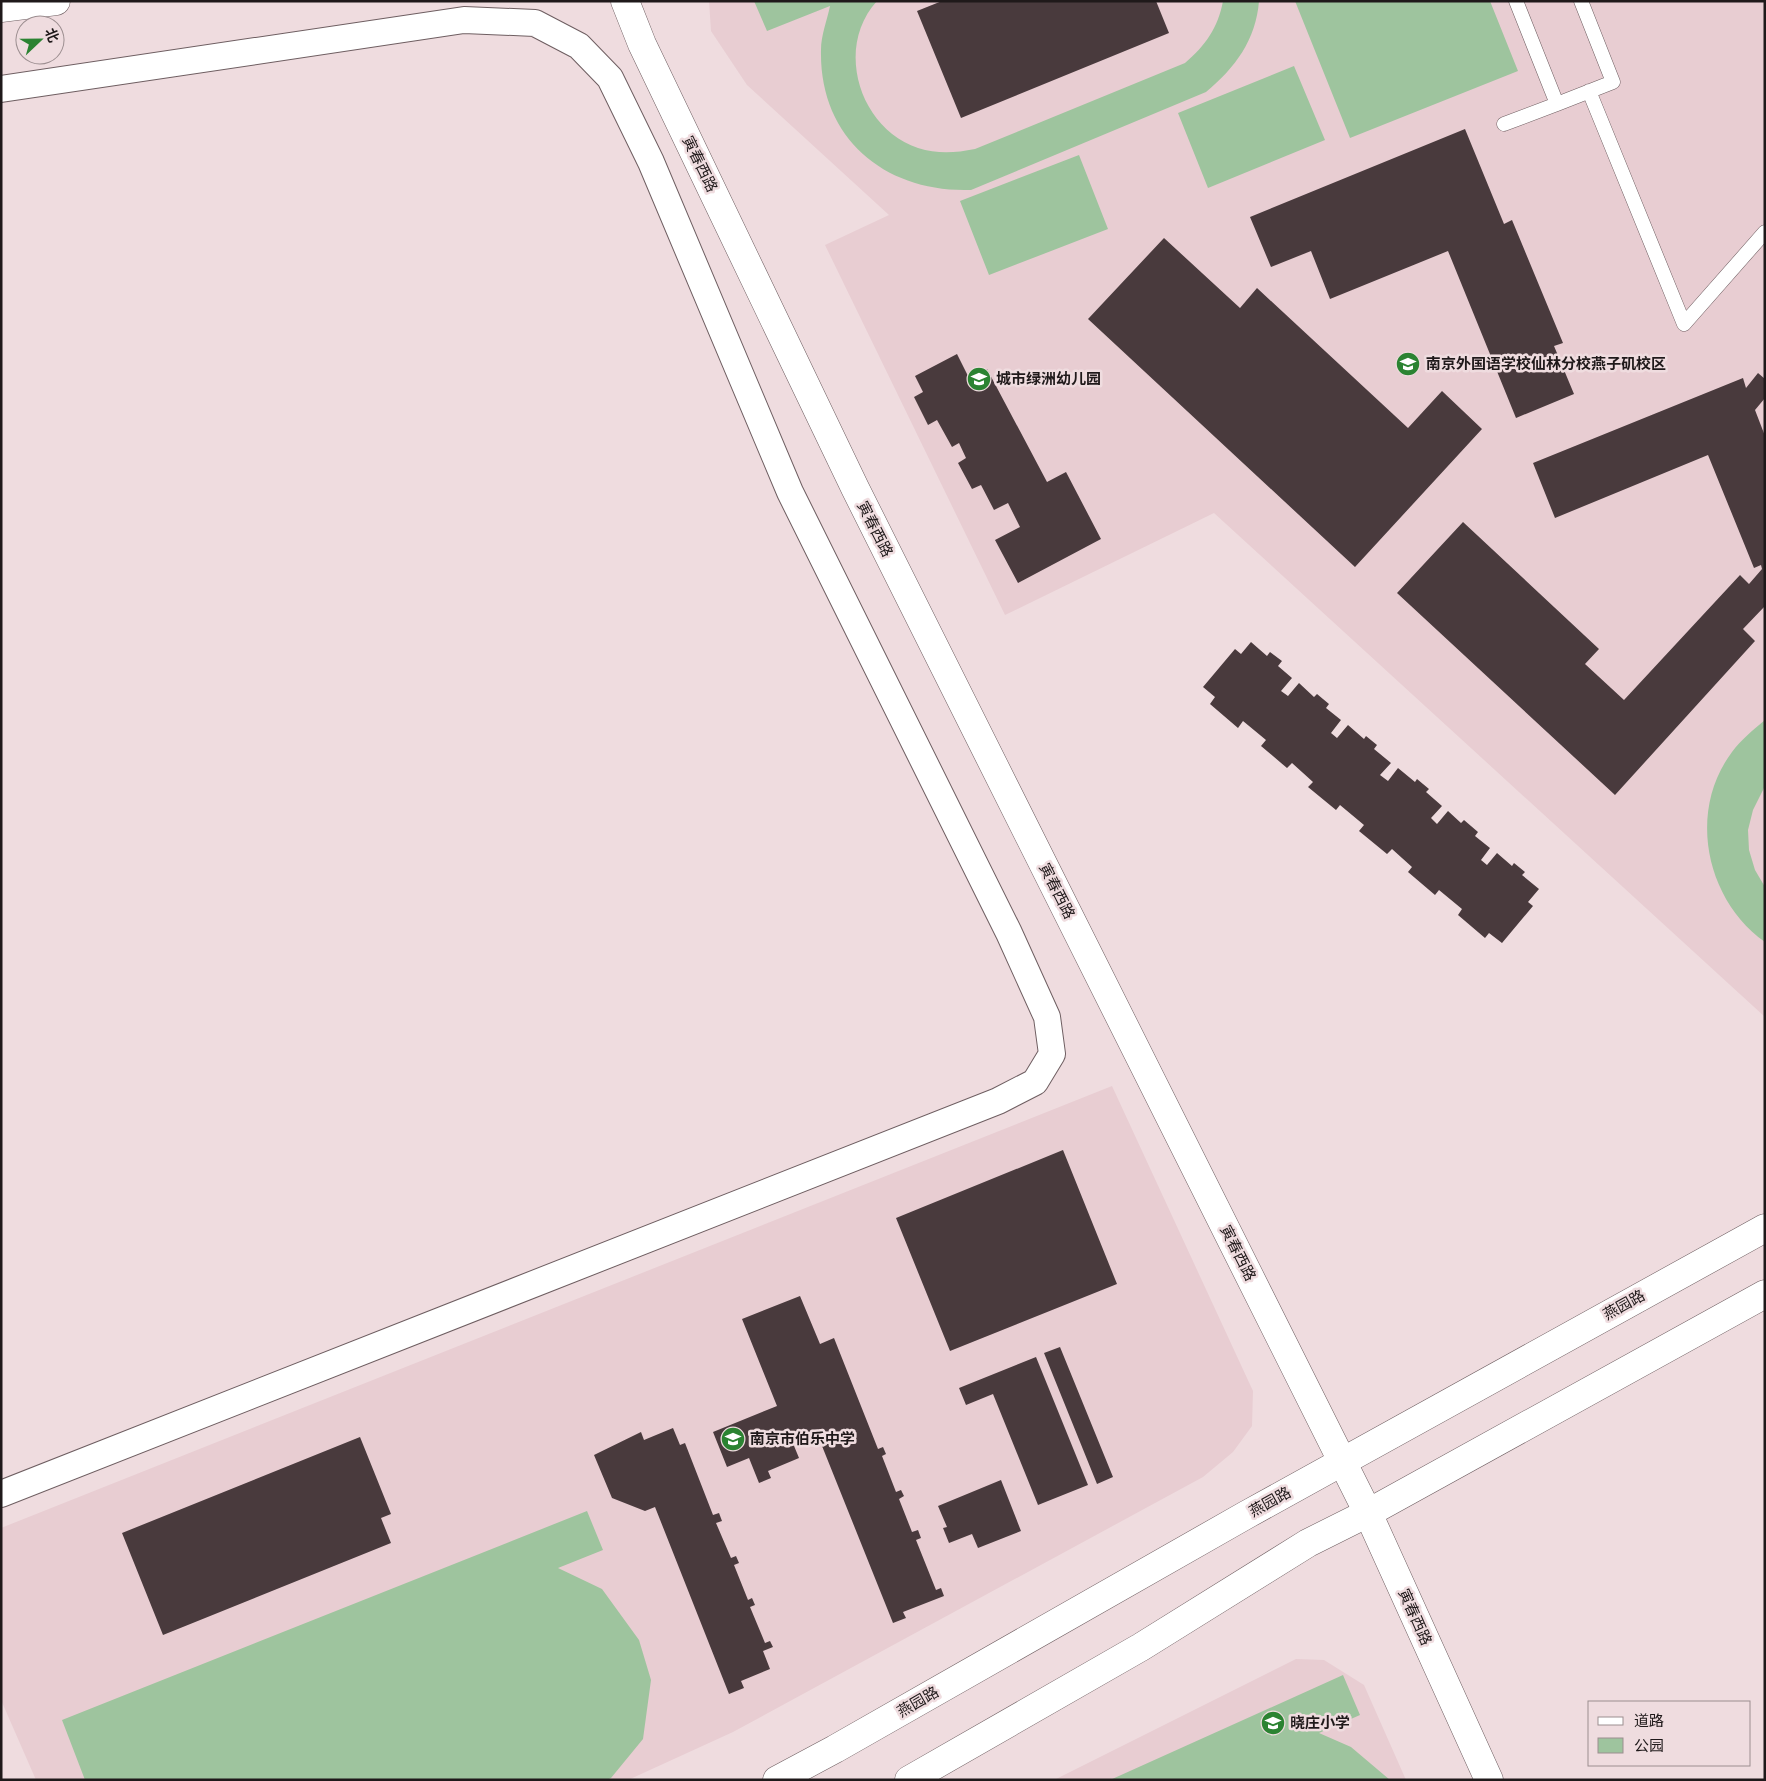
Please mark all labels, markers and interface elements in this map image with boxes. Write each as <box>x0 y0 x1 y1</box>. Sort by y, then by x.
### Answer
north arrow <box>15 15 65 65</box>
text: 北 <box>42 25 63 45</box>
street label: 寅春西路 <box>680 133 722 194</box>
school or university icon: 南京外国语学校仙林分校燕子矶校区 <box>1395 351 1421 377</box>
place label: 南京外国语学校仙林分校燕子矶校区 <box>1426 354 1666 372</box>
school or university icon: 城市绿洲幼儿园 <box>966 366 992 392</box>
place label: 城市绿洲幼儿园 <box>996 369 1101 387</box>
street label: 寅春西路 <box>854 498 898 559</box>
street label: 寅春西路 <box>1036 860 1080 921</box>
street label: 寅春西路 <box>1217 1222 1261 1283</box>
street label: 燕园路 <box>1599 1285 1648 1323</box>
school or university icon: 南京市伯乐中学 <box>720 1426 746 1452</box>
place label: 南京市伯乐中学 <box>750 1429 855 1447</box>
street label: 燕园路 <box>1245 1482 1294 1520</box>
street label: 寅春西路 <box>1395 1586 1436 1648</box>
street label: 燕园路 <box>894 1682 941 1720</box>
legend <box>1588 1701 1751 1766</box>
school or university icon: 晓庄小学 <box>1260 1710 1286 1736</box>
text: 道路 <box>1634 1711 1664 1729</box>
place label: 晓庄小学 <box>1290 1713 1350 1731</box>
text: 公园 <box>1634 1736 1664 1754</box>

